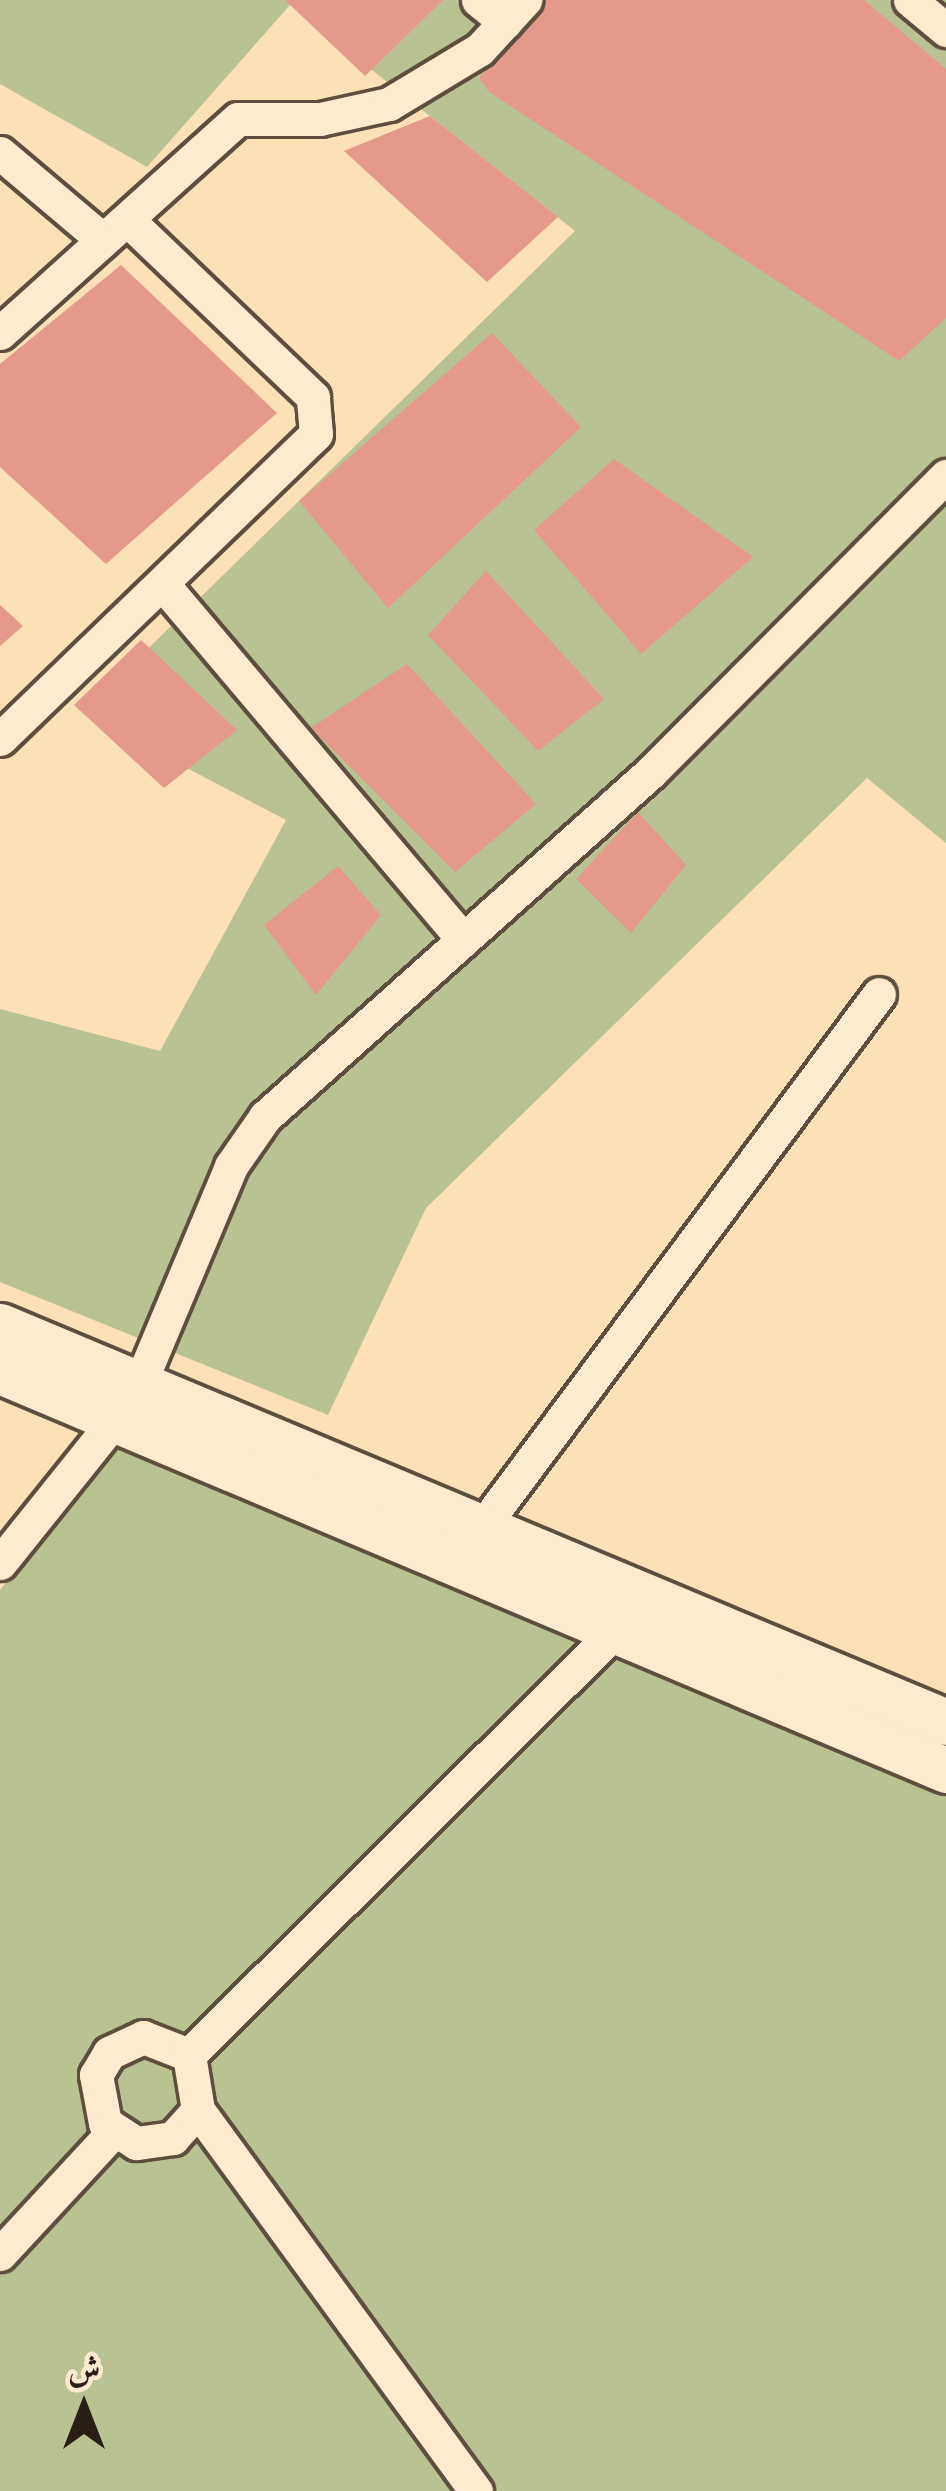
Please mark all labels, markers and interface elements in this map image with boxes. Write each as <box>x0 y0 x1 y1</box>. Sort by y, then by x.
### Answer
north arrow <box>24 2347 144 2467</box>
text: ش <box>68 2350 100 2391</box>

